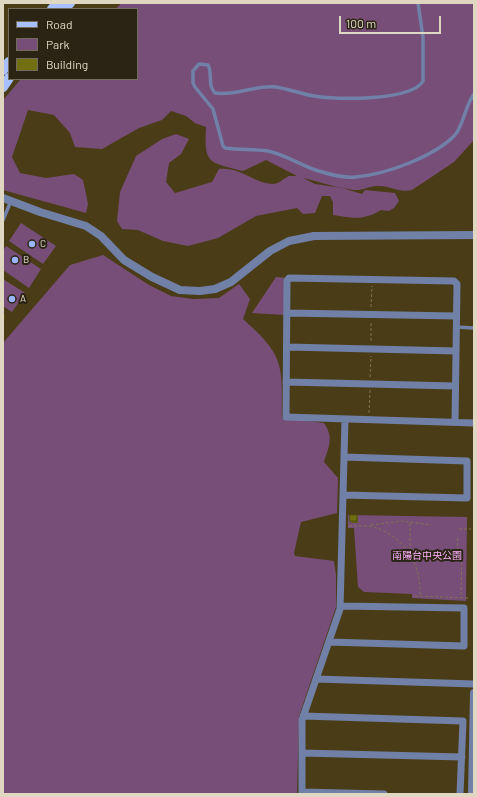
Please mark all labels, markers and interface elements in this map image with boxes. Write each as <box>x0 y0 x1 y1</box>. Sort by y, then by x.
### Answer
legend <box>8 8 138 80</box>
scale bar <box>341 8 443 34</box>
text: 100 m <box>346 16 376 30</box>
text: Road <box>46 17 73 31</box>
text: Park <box>46 37 70 51</box>
text: Building <box>46 57 88 71</box>
place label: C <box>40 238 46 250</box>
marker: C <box>27 239 37 249</box>
place label: B <box>23 254 29 266</box>
marker: B <box>10 255 20 265</box>
place label: A <box>20 293 26 305</box>
marker: A <box>7 294 17 304</box>
park label: 南陽台中央公園 <box>392 550 462 562</box>

